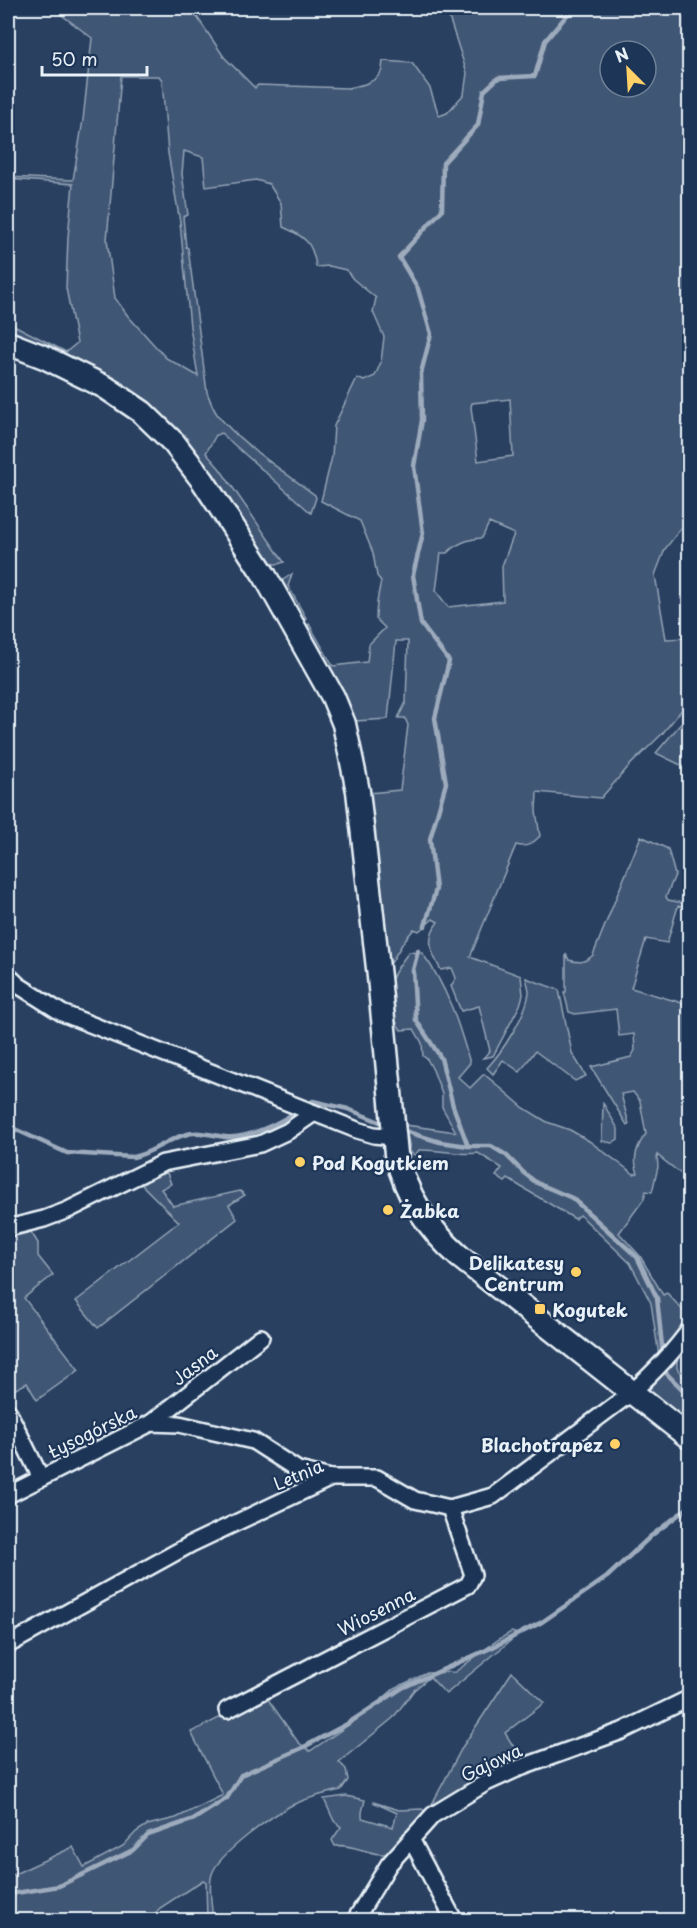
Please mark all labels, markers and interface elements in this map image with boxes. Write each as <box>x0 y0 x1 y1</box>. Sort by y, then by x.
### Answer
scale bar <box>42 39 147 77</box>
north arrow <box>598 39 658 99</box>
text: N <box>611 41 632 68</box>
text: 50 m <box>51 45 98 72</box>
place label: Pod Kogutkiem <box>312 1149 449 1176</box>
marker: Pod Kogutkiem <box>293 1155 307 1169</box>
place label: Żabka <box>400 1197 459 1224</box>
marker: Żabka <box>381 1203 395 1217</box>
place label: Delikatesy Centrum <box>469 1249 564 1297</box>
marker: Delikatesy Centrum <box>569 1265 583 1279</box>
place label: Kogutek <box>552 1296 628 1323</box>
marker: Kogutek <box>533 1302 547 1316</box>
street label: Jasna <box>165 1338 223 1392</box>
street label: Łysogórska <box>42 1398 142 1464</box>
place label: Blachotrapez <box>481 1431 603 1458</box>
marker: Blachotrapez <box>608 1437 622 1451</box>
street label: Letnia <box>269 1451 327 1497</box>
street label: Wiosenna <box>333 1580 420 1642</box>
street label: Gajowa <box>456 1736 527 1788</box>

